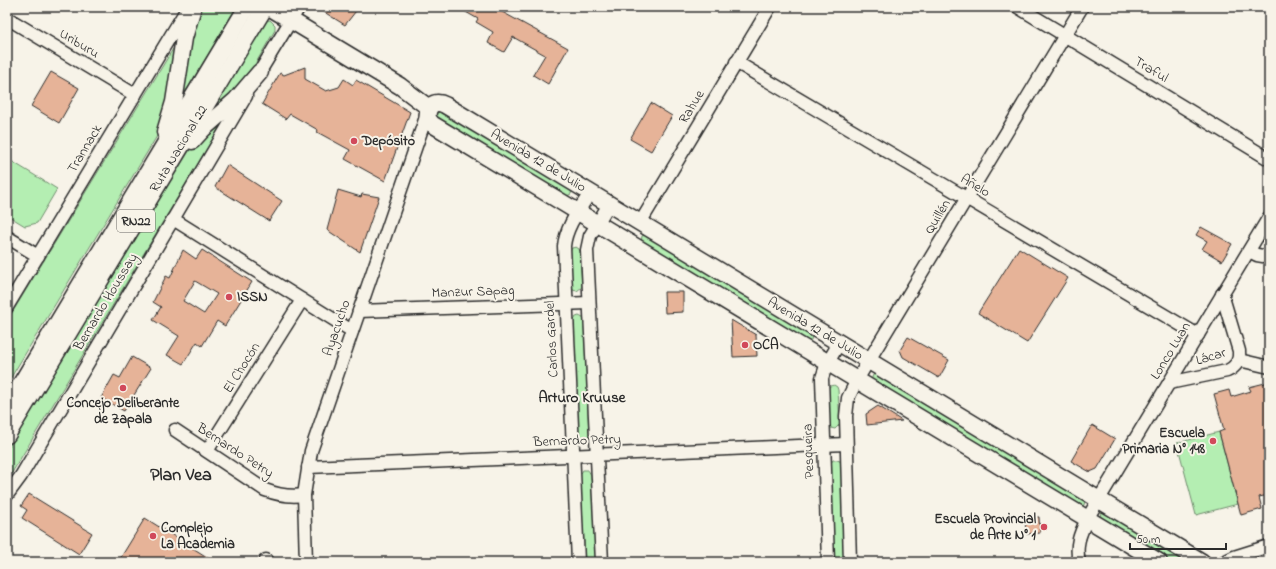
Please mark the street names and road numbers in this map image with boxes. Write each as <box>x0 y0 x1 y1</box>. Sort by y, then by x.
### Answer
street label: Uriburu <box>55 24 103 64</box>
street label: Traful <box>1130 52 1172 88</box>
street label: Rahue <box>674 85 711 128</box>
street label: Ruta Nacional 22 <box>145 101 213 197</box>
street label: Trannack <box>62 120 108 177</box>
street label: Avenida 12 de Julio <box>486 124 590 198</box>
street label: Añelo <box>956 169 994 203</box>
street label: Quillén <box>919 195 957 238</box>
road number: RN22 <box>117 210 155 232</box>
street label: Bernardo Houssay <box>68 249 144 356</box>
street label: Manzur Sapag <box>431 280 515 305</box>
street label: Avenida 12 de Julio <box>763 292 867 366</box>
street label: Ayacucho <box>318 297 357 359</box>
street label: Carlos Gardel <box>539 300 565 378</box>
street label: Lonco Luan <box>1146 318 1197 384</box>
street label: El Chocón <box>218 338 266 397</box>
street label: Lácar <box>1193 342 1229 371</box>
street label: Bernardo Petry <box>191 418 278 485</box>
street label: Pesqueira <box>798 423 820 479</box>
street label: Bernardo Petry <box>532 429 622 454</box>

